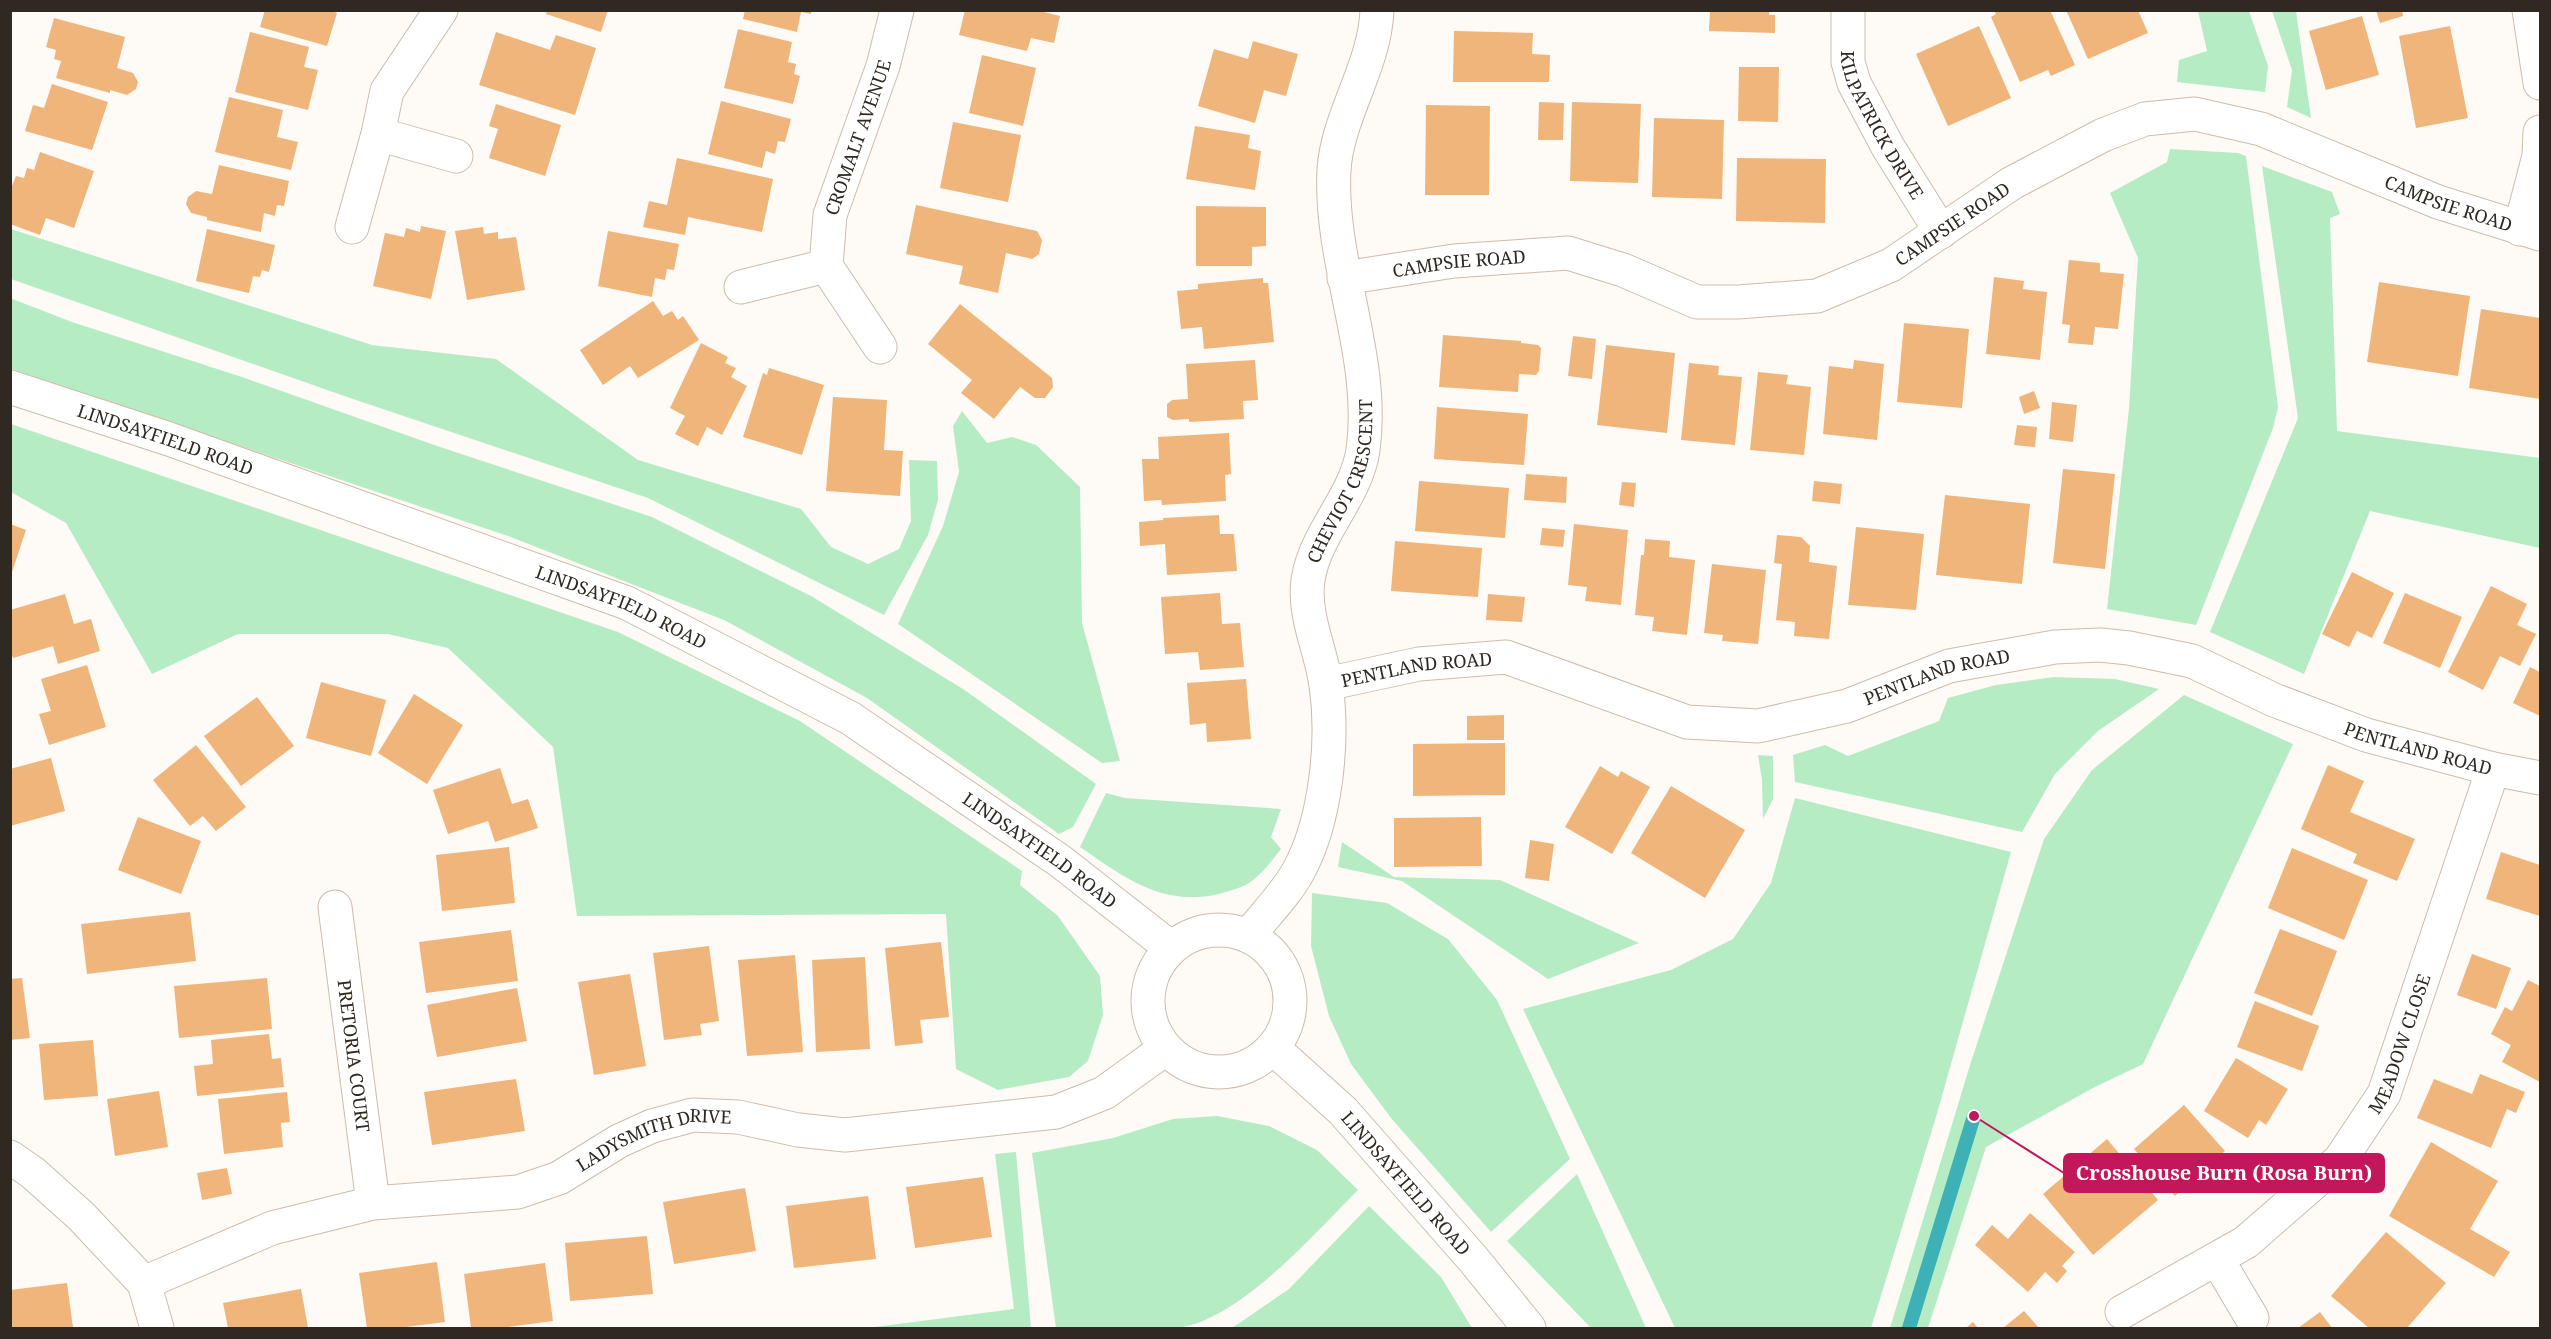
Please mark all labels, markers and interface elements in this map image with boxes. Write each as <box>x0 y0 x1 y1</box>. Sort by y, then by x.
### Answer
street label: KILPATRICK DRIVE <box>1836 51 1929 203</box>
street label: CROMALT AVENUE <box>819 57 896 218</box>
street label: CAMPSIE ROAD <box>2381 169 2515 237</box>
street label: CAMPSIE ROAD <box>1890 176 2014 271</box>
street label: CAMPSIE ROAD <box>1391 244 1526 282</box>
street label: LINDSAYFIELD ROAD <box>74 398 257 480</box>
street label: CHEVIOT CRESCENT <box>1301 399 1377 566</box>
street label: LINDSAYFIELD ROAD <box>533 559 711 654</box>
street label: PENTLAND ROAD <box>1860 643 2012 710</box>
street label: PENTLAND ROAD <box>1339 646 1493 692</box>
street label: PENTLAND ROAD <box>2341 716 2495 780</box>
street label: LINDSAYFIELD ROAD <box>958 786 1122 913</box>
street label: MEADOW CLOSE <box>2362 971 2435 1118</box>
street label: PRETORIA COURT <box>332 978 376 1133</box>
street label: LADYSMITH DRIVE <box>572 1103 732 1177</box>
street label: LINDSAYFIELD ROAD <box>1336 1106 1476 1260</box>
callout: Crosshouse Burn (Rosa Burn) <box>2064 1154 2384 1192</box>
text: Crosshouse Burn (Rosa Burn) <box>2076 1159 2372 1186</box>

